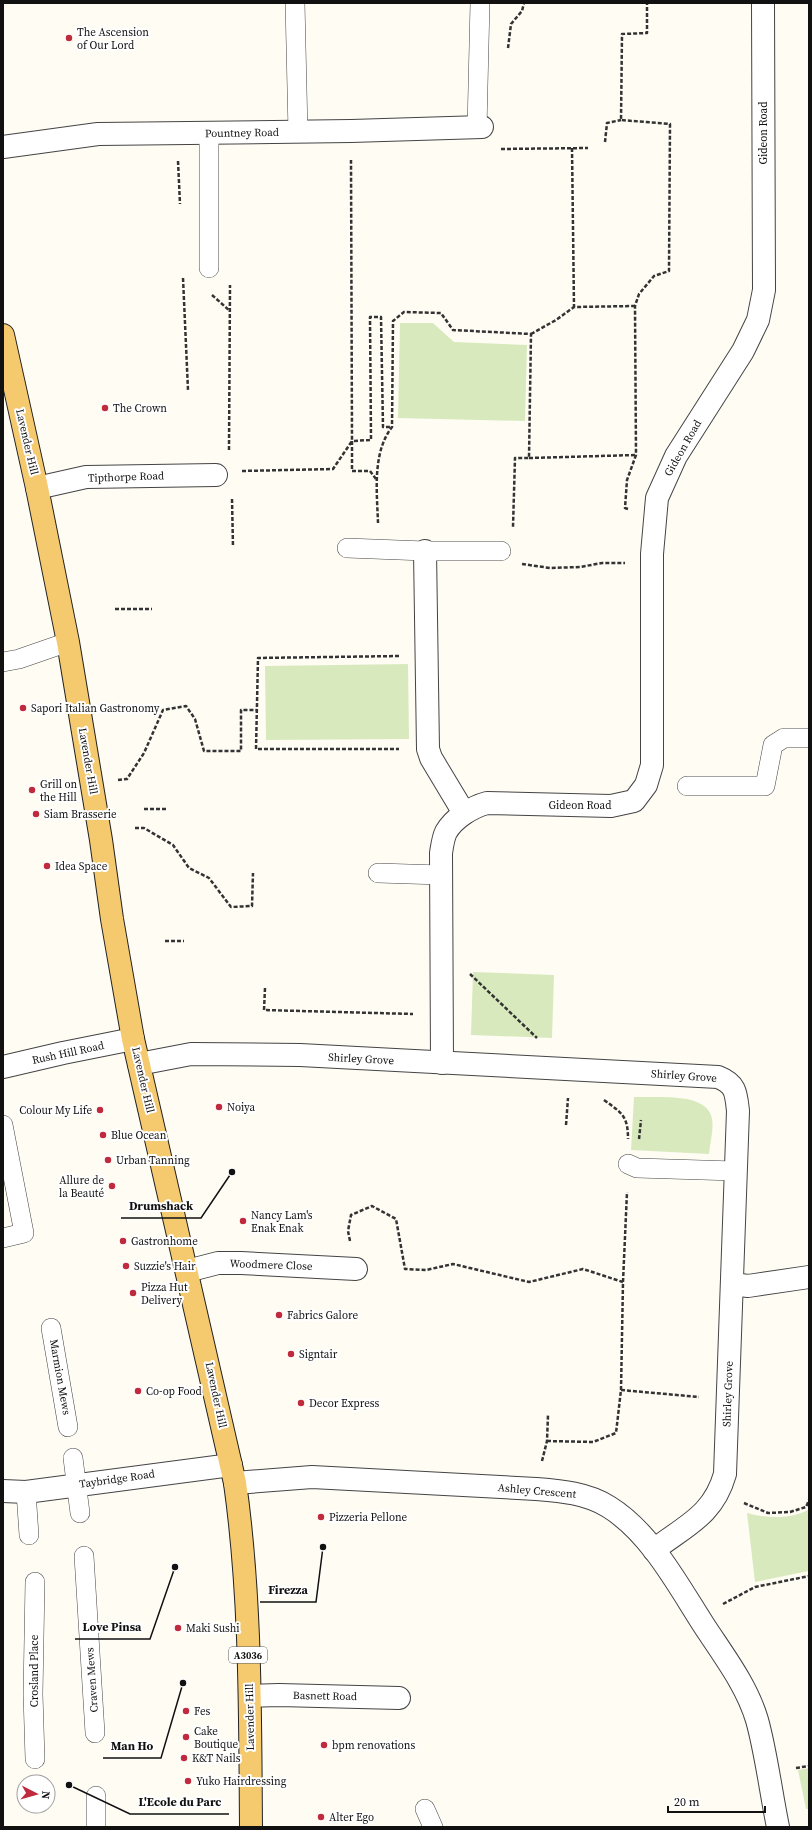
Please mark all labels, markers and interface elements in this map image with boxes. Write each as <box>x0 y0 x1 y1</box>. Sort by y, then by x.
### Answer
place label: The Ascension of Our Lord <box>77 25 149 53</box>
marker: The Ascension of Our Lord <box>64 33 74 43</box>
street label: Gideon Road <box>756 101 771 164</box>
street label: Pountney Road <box>205 125 280 141</box>
place label: The Crown <box>113 401 167 416</box>
marker: The Crown <box>100 403 110 413</box>
street label: Lavender Hill <box>12 408 42 476</box>
street label: Gideon Road <box>661 416 706 479</box>
street label: Tipthorpe Road <box>88 468 165 486</box>
place label: Sapori Italian Gastronomy <box>31 701 160 716</box>
marker: Sapori Italian Gastronomy <box>18 703 28 713</box>
street label: Lavender Hill <box>75 727 101 795</box>
place label: Grill on the Hill <box>40 777 78 805</box>
marker: Grill on the Hill <box>27 785 37 795</box>
street label: Gideon Road <box>549 798 612 813</box>
place label: Siam Brasserie <box>44 807 117 822</box>
marker: Siam Brasserie <box>31 809 41 819</box>
place label: Idea Space <box>55 859 108 874</box>
marker: Idea Space <box>42 861 52 871</box>
street label: Rush Hill Road <box>31 1038 106 1068</box>
street label: Lavender Hill <box>128 1046 158 1114</box>
street label: Shirley Grove <box>328 1050 395 1068</box>
street label: Shirley Grove <box>651 1066 718 1086</box>
place label: Noiya <box>227 1100 256 1115</box>
marker: Noiya <box>214 1102 224 1112</box>
place label: Colour My Life <box>19 1103 92 1118</box>
marker: Colour My Life <box>95 1105 105 1115</box>
place label: Blue Ocean <box>111 1128 167 1143</box>
marker: Blue Ocean <box>98 1130 108 1140</box>
place label: Urban Tanning <box>116 1153 190 1168</box>
marker: Urban Tanning <box>103 1155 113 1165</box>
place label: Allure de la Beauté <box>59 1173 104 1201</box>
marker: Allure de la Beauté <box>107 1181 117 1191</box>
callout: Drumshack <box>121 1194 201 1218</box>
text: Drumshack <box>129 1198 194 1214</box>
place label: Nancy Lam's Enak Enak <box>251 1208 313 1236</box>
marker: Nancy Lam's Enak Enak <box>238 1216 248 1226</box>
place label: Gastronhome <box>131 1234 198 1249</box>
marker: Gastronhome <box>118 1236 128 1246</box>
street label: Woodmere Close <box>229 1256 313 1274</box>
place label: Suzzie's Hair <box>134 1259 196 1274</box>
marker: Suzzie's Hair <box>121 1261 131 1271</box>
place label: Pizza Hut Delivery <box>141 1280 188 1308</box>
marker: Pizza Hut Delivery <box>128 1288 138 1298</box>
place label: Fabrics Galore <box>287 1308 358 1323</box>
marker: Fabrics Galore <box>274 1310 284 1320</box>
street label: Marmion Mews <box>46 1338 74 1416</box>
place label: Signtair <box>299 1347 338 1362</box>
marker: Signtair <box>286 1349 296 1359</box>
street label: Shirley Grove <box>719 1360 737 1427</box>
street label: Lavender Hill <box>202 1361 230 1429</box>
place label: Co-op Food <box>146 1384 203 1399</box>
marker: Co-op Food <box>133 1386 143 1396</box>
place label: Decor Express <box>309 1396 380 1411</box>
marker: Decor Express <box>296 1398 306 1408</box>
street label: Taybridge Road <box>78 1466 157 1492</box>
street label: Ashley Crescent <box>497 1480 577 1502</box>
place label: Pizzeria Pellone <box>329 1510 408 1525</box>
marker: Pizzeria Pellone <box>316 1512 326 1522</box>
callout: Firezza <box>260 1578 316 1602</box>
text: Firezza <box>268 1582 308 1598</box>
callout: Love Pinsa <box>75 1615 150 1639</box>
text: Love Pinsa <box>83 1619 142 1635</box>
place label: Maki Sushi <box>186 1621 240 1636</box>
marker: Maki Sushi <box>173 1623 183 1633</box>
street label: Crosland Place <box>27 1634 42 1707</box>
street label: Craven Mews <box>82 1647 102 1713</box>
road number: A3036 <box>229 1647 267 1663</box>
street label: Lavender Hill <box>242 1683 258 1751</box>
street label: Basnett Road <box>293 1688 358 1704</box>
place label: Fes <box>194 1704 211 1719</box>
marker: Fes <box>181 1706 191 1716</box>
place label: Cake Boutique <box>194 1724 239 1752</box>
marker: Cake Boutique <box>181 1732 191 1742</box>
callout: Man Ho <box>103 1734 161 1758</box>
text: Man Ho <box>111 1738 153 1754</box>
place label: bpm renovations <box>332 1738 416 1753</box>
marker: bpm renovations <box>319 1740 329 1750</box>
place label: K&T Nails <box>192 1751 241 1766</box>
marker: K&T Nails <box>179 1753 189 1763</box>
north arrow <box>16 1774 56 1814</box>
place label: Yuko Hairdressing <box>196 1774 287 1789</box>
marker: Yuko Hairdressing <box>183 1776 193 1786</box>
scale bar <box>668 1788 765 1814</box>
text: N <box>38 1790 53 1800</box>
callout: L'Ecole du Parc <box>130 1790 229 1814</box>
text: L'Ecole du Parc <box>139 1794 221 1810</box>
text: 20 m <box>674 1794 700 1810</box>
place label: Alter Ego <box>329 1810 374 1825</box>
marker: Alter Ego <box>316 1812 326 1822</box>

